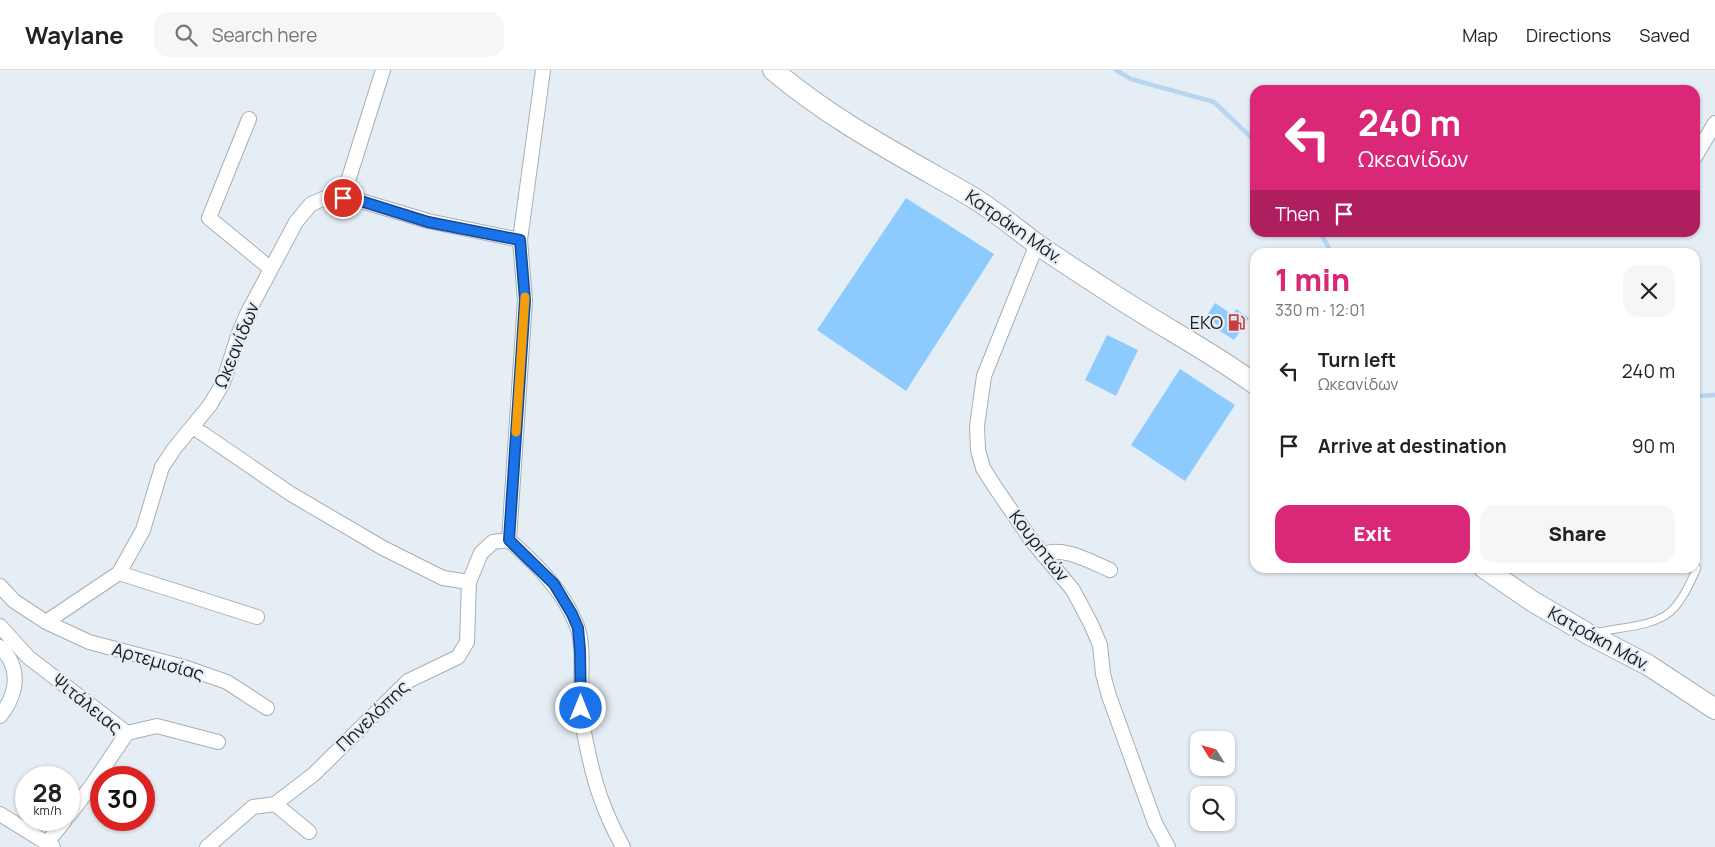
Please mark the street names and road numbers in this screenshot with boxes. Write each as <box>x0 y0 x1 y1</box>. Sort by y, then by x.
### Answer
street label: Κατράκη Μάν. <box>961 184 1068 269</box>
street label: Ωκεανίδων <box>208 298 264 391</box>
street label: Κουρητών <box>1004 505 1075 586</box>
street label: Κατράκη Μάν. <box>1544 600 1655 676</box>
street label: Αρτεμισίας <box>109 636 207 686</box>
street label: Ψιτάλειας <box>48 668 128 739</box>
street label: Πηνελόπης <box>331 674 414 756</box>

